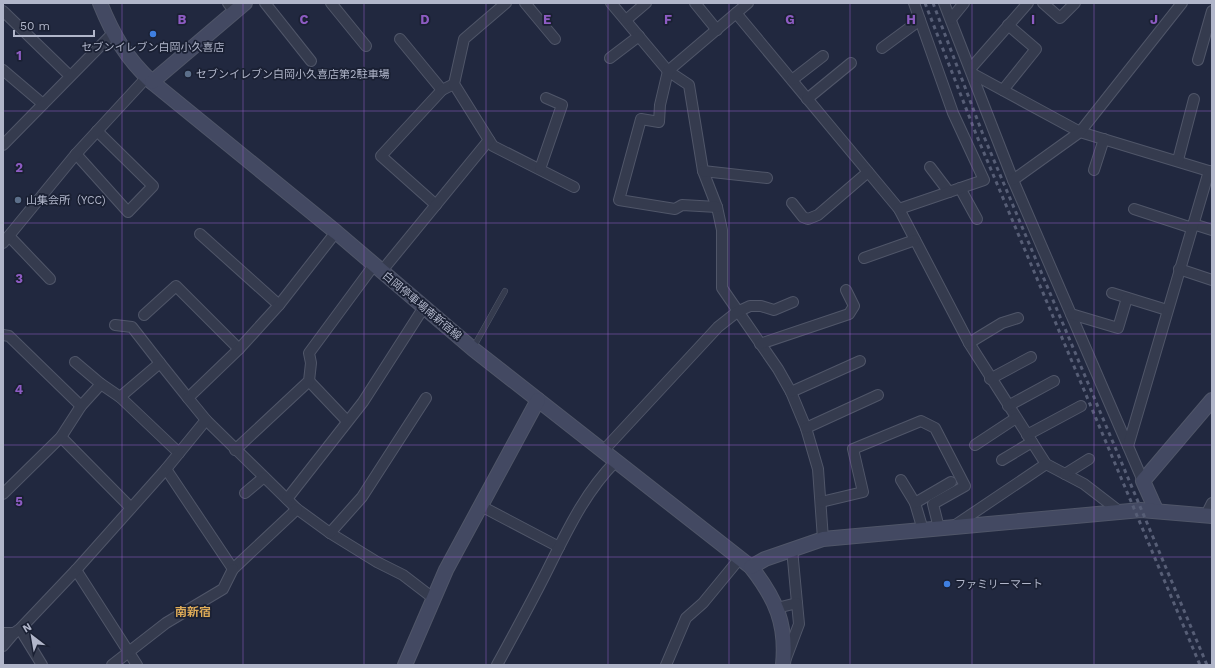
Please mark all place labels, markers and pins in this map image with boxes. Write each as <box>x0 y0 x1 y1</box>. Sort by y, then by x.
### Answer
marker: セブンイレブン白岡小久喜店 <box>148 29 158 39</box>
place label: セブンイレブン白岡小久喜店 <box>82 41 225 54</box>
place label: セブンイレブン白岡小久喜店第2駐車場 <box>196 68 389 81</box>
marker: セブンイレブン白岡小久喜店第2駐車場 <box>183 69 193 79</box>
place label: 山集会所（YCC) <box>26 194 106 207</box>
marker: 山集会所（YCC) <box>13 195 23 205</box>
place label: ファミリーマート <box>955 578 1043 591</box>
marker: ファミリーマート <box>942 579 952 589</box>

